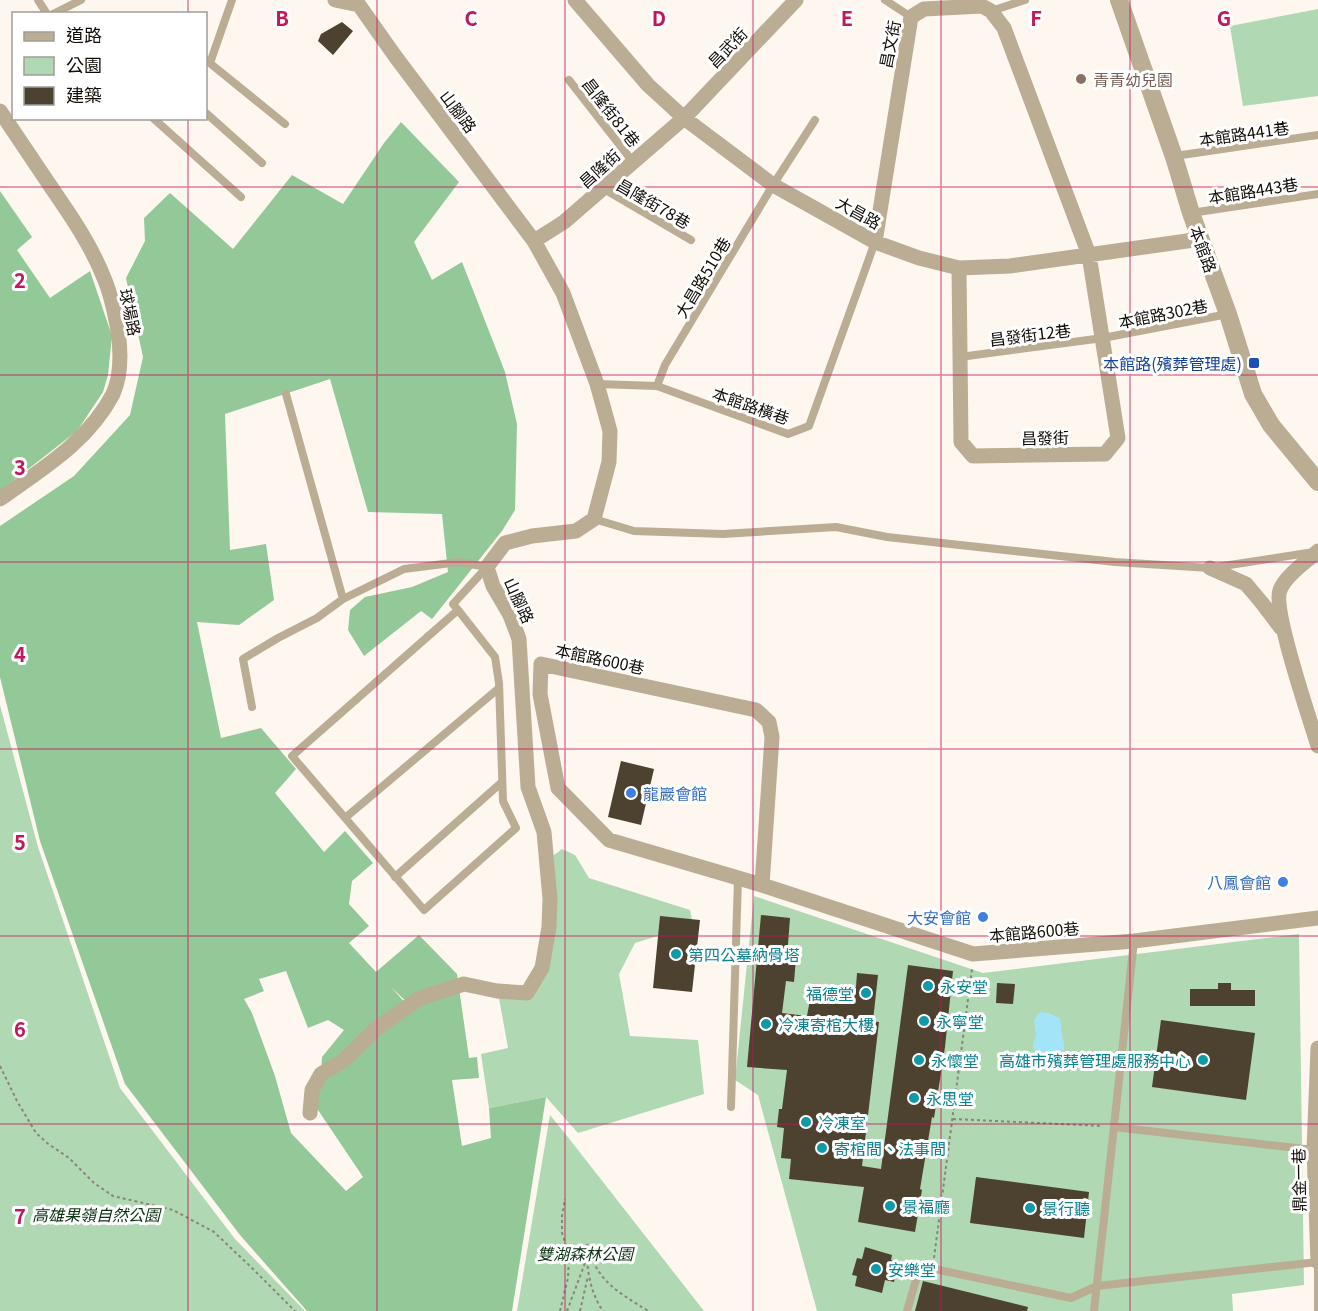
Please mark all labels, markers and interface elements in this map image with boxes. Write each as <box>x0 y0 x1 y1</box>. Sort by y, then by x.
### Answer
text: B <box>275 3 289 32</box>
text: C <box>464 3 478 32</box>
text: D <box>652 3 666 32</box>
text: E <box>841 3 853 32</box>
text: F <box>1030 3 1042 32</box>
text: G <box>1217 3 1231 32</box>
legend <box>12 12 207 120</box>
street label: 昌文街 <box>873 18 905 70</box>
text: 道路 <box>66 21 102 47</box>
street label: 昌武街 <box>702 21 752 73</box>
text: 公園 <box>66 51 102 77</box>
place label: 青青幼兒園 <box>1093 67 1173 91</box>
street label: 昌隆街81巷 <box>577 72 647 152</box>
marker: 青青幼兒園 <box>1074 72 1088 86</box>
text: 建築 <box>66 81 102 107</box>
street label: 山腳路 <box>435 85 483 137</box>
street label: 本館路441巷 <box>1197 115 1291 151</box>
street label: 昌隆街 <box>573 143 625 193</box>
street label: 本館路443巷 <box>1206 171 1300 209</box>
street label: 昌隆街78巷 <box>613 172 695 234</box>
street label: 大昌路 <box>832 190 886 234</box>
street label: 本館路 <box>1185 222 1223 276</box>
street label: 大昌路510巷 <box>668 232 736 322</box>
text: 2 <box>14 265 26 294</box>
street label: 球場路 <box>114 286 148 338</box>
street label: 本館路302巷 <box>1116 293 1210 333</box>
street label: 昌發街12巷 <box>988 317 1072 351</box>
place label: 本館路(殯葬管理處) <box>1103 351 1242 375</box>
marker: 本館路(殯葬管理處) <box>1247 356 1261 370</box>
street label: 本館路橫巷 <box>709 381 793 429</box>
street label: 昌發街 <box>1021 425 1069 449</box>
text: 3 <box>14 452 26 481</box>
street label: 山腳路 <box>499 573 541 627</box>
street label: 本館路600巷 <box>553 637 647 679</box>
text: 4 <box>14 639 26 668</box>
place label: 龍巖會館 <box>643 781 707 805</box>
marker: 龍巖會館 <box>624 786 638 800</box>
text: 5 <box>14 827 26 856</box>
place label: 八鳳會館 <box>1207 870 1271 894</box>
marker: 八鳳會館 <box>1276 875 1290 889</box>
place label: 大安會館 <box>907 905 971 929</box>
marker: 大安會館 <box>976 910 990 924</box>
street label: 本館路600巷 <box>988 915 1080 947</box>
place label: 第四公墓納骨塔 <box>688 942 800 966</box>
marker: 第四公墓納骨塔 <box>669 947 683 961</box>
place label: 永安堂 <box>940 974 988 998</box>
marker: 永安堂 <box>921 979 935 993</box>
place label: 福德堂 <box>806 981 854 1005</box>
marker: 福德堂 <box>859 986 873 1000</box>
place label: 永寧堂 <box>936 1009 984 1033</box>
place label: 冷凍寄棺大樓 <box>778 1012 874 1036</box>
text: 6 <box>14 1014 26 1043</box>
marker: 永寧堂 <box>917 1014 931 1028</box>
marker: 冷凍寄棺大樓 <box>759 1017 773 1031</box>
place label: 永懷堂 <box>931 1048 979 1072</box>
place label: 高雄市殯葬管理處服務中心 <box>999 1048 1191 1072</box>
marker: 永懷堂 <box>912 1053 926 1067</box>
marker: 高雄市殯葬管理處服務中心 <box>1196 1053 1210 1067</box>
place label: 永思堂 <box>926 1086 974 1110</box>
marker: 永思堂 <box>907 1091 921 1105</box>
place label: 冷凍室 <box>818 1110 866 1134</box>
marker: 冷凍室 <box>799 1115 813 1129</box>
place label: 寄棺間、法事間 <box>834 1136 946 1160</box>
marker: 寄棺間、法事間 <box>815 1141 829 1155</box>
street label: 鼎金一巷 <box>1285 1148 1311 1212</box>
place label: 景福廳 <box>902 1194 950 1218</box>
place label: 景行聽 <box>1042 1196 1090 1220</box>
marker: 景福廳 <box>883 1199 897 1213</box>
text: 7 <box>14 1201 26 1230</box>
marker: 景行聽 <box>1023 1201 1037 1215</box>
park label: 高雄果嶺自然公園 <box>32 1202 162 1226</box>
park label: 雙湖森林公園 <box>537 1241 635 1265</box>
place label: 安樂堂 <box>888 1257 936 1281</box>
marker: 安樂堂 <box>869 1262 883 1276</box>

